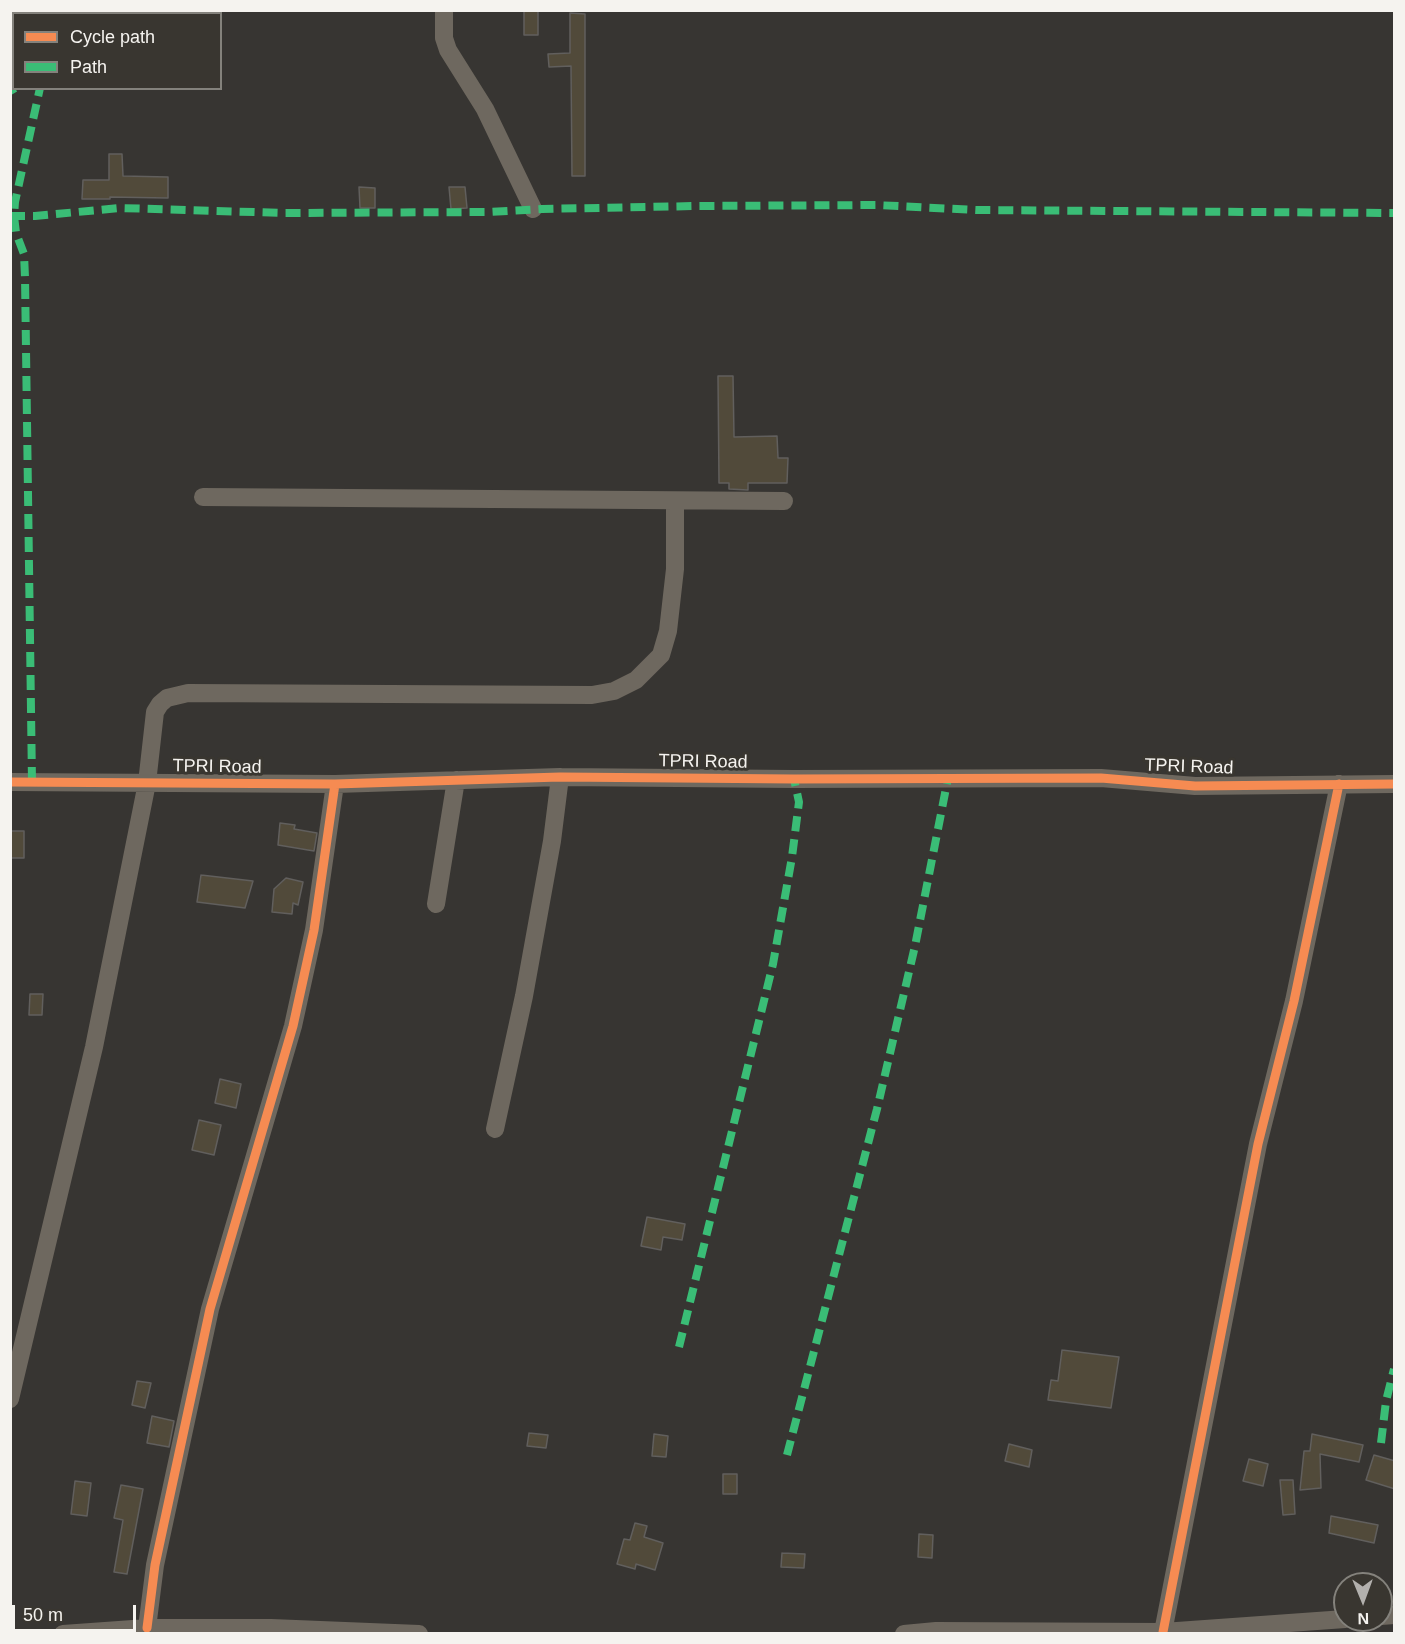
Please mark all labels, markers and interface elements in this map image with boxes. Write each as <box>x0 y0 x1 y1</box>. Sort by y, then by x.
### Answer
legend <box>12 12 222 90</box>
text: Cycle path <box>70 27 155 47</box>
text: Path <box>70 57 107 77</box>
street label: TPRI Road <box>658 750 748 774</box>
street label: TPRI Road <box>172 755 262 779</box>
street label: TPRI Road <box>1144 755 1234 779</box>
north arrow <box>1333 1572 1393 1632</box>
scale bar <box>15 1593 140 1631</box>
text: 50 m <box>23 1605 63 1625</box>
text: N <box>1357 1610 1369 1627</box>

